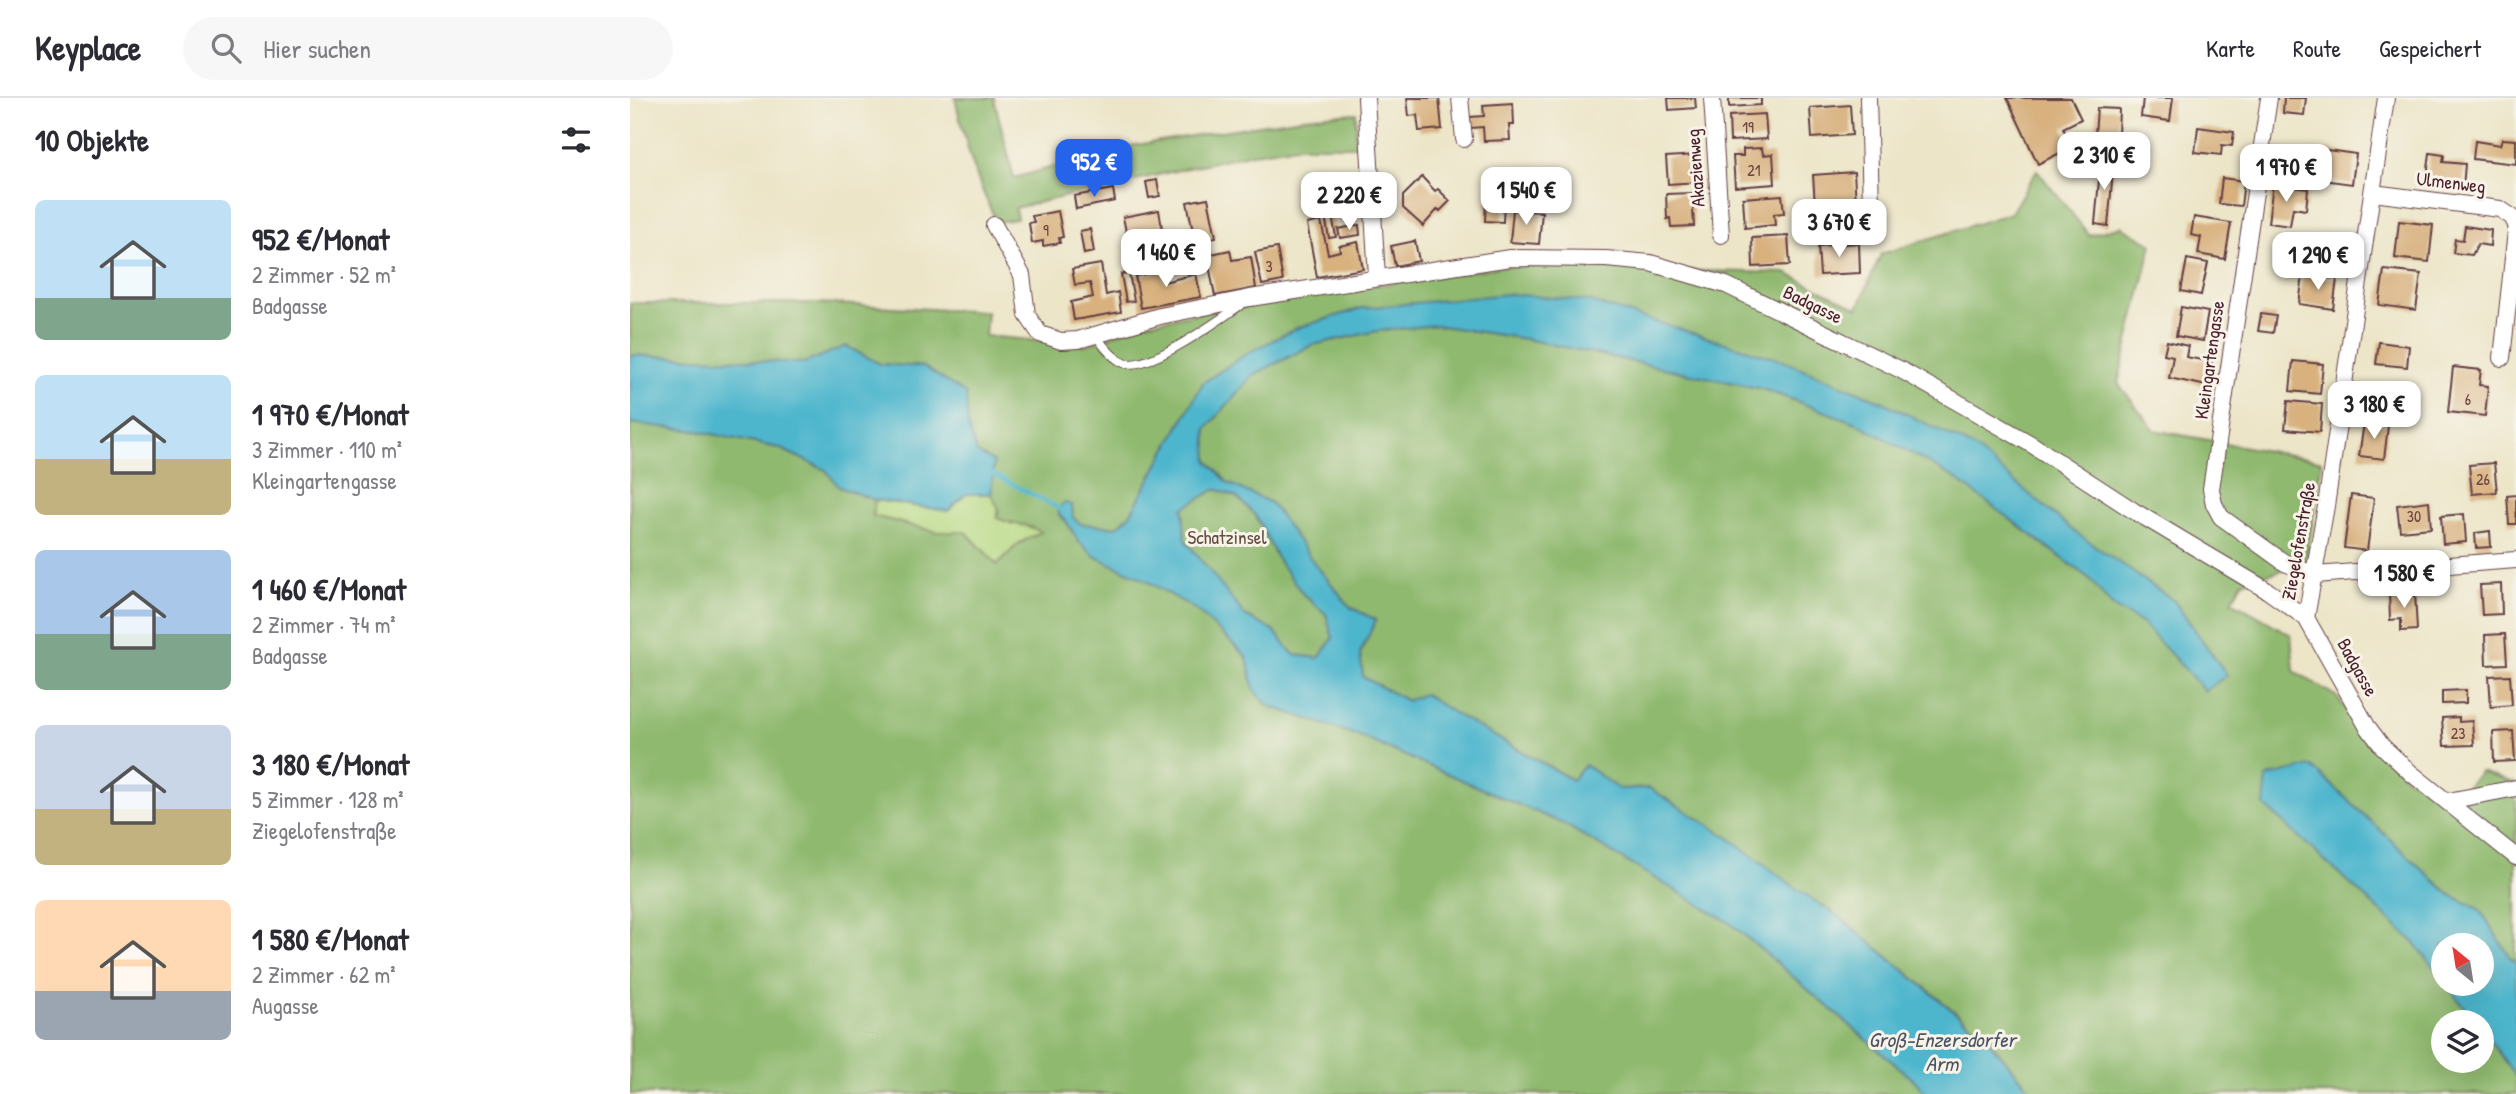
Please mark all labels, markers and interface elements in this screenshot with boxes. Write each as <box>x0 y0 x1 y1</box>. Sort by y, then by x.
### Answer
search box <box>183 17 673 80</box>
text: Keyplace <box>35 26 141 70</box>
icon: search <box>207 29 245 67</box>
text: Hier suchen <box>263 31 371 66</box>
text: Karte <box>2206 32 2255 64</box>
text: Route <box>2293 32 2341 64</box>
text: Gespeichert <box>2379 32 2481 64</box>
house number: 19 <box>1742 116 1754 138</box>
text: 10 Objekte <box>35 120 149 160</box>
icon: filters <box>557 121 595 159</box>
street label: Akazienweg <box>1679 128 1711 208</box>
pin: 2 310 € <box>2039 132 2169 192</box>
text: 2 310 € <box>2073 139 2135 170</box>
pin: 952 € <box>1045 140 1143 199</box>
pin: 1 970 € <box>2221 144 2351 204</box>
text: 952 € <box>1071 146 1117 177</box>
text: 1 970 € <box>2256 151 2316 182</box>
house number: 21 <box>1747 159 1761 181</box>
street label: Ulmenweg <box>2415 165 2487 199</box>
pin: 1 540 € <box>1461 167 1591 227</box>
pin: 2 220 € <box>1284 172 1414 232</box>
text: 1 540 € <box>1497 174 1555 205</box>
text: 2 220 € <box>1317 179 1381 210</box>
pin: 3 670 € <box>1774 200 1904 259</box>
text: 3 670 € <box>1808 206 1870 237</box>
text: 952 €/Monat <box>252 219 389 259</box>
house number: 9 <box>1043 219 1049 241</box>
icon: home <box>91 228 175 312</box>
pin: 1 460 € <box>1101 230 1231 289</box>
pin: 1 290 € <box>2253 232 2383 292</box>
text: 1 460 € <box>1137 236 1195 267</box>
text: 1 290 € <box>2288 239 2348 270</box>
house number: 3 <box>1265 255 1273 277</box>
text: 2 Zimmer · 52 m² <box>252 259 396 290</box>
street label: Badgasse <box>1779 279 1847 330</box>
text: Badgasse <box>252 290 328 321</box>
street label: Kleingartengasse <box>2188 299 2230 421</box>
pin: 3 180 € <box>2309 382 2439 441</box>
text: 3 180 € <box>2344 388 2404 419</box>
house number: 6 <box>2465 388 2471 410</box>
text: 1 970 €/Monat <box>252 394 409 434</box>
icon: home <box>91 403 175 487</box>
text: 3 Zimmer · 110 m² <box>252 434 402 465</box>
text: Kleingartengasse <box>252 465 397 496</box>
house number: 26 <box>2476 468 2490 490</box>
street label: Ziegelofenstraße <box>2275 480 2321 602</box>
house number: 30 <box>2407 505 2421 527</box>
park label: Schatzinsel <box>1188 524 1267 550</box>
pin: 1 580 € <box>2339 550 2469 610</box>
text: 1 580 € <box>2374 557 2434 588</box>
text: 1 460 €/Monat <box>252 569 406 609</box>
icon: home <box>91 578 175 662</box>
text: 2 Zimmer · 74 m² <box>252 609 396 640</box>
street label: Badgasse <box>2331 633 2385 701</box>
text: Badgasse <box>252 640 328 671</box>
house number: 23 <box>2451 722 2465 744</box>
text: 3 180 €/Monat <box>252 744 409 784</box>
icon: home <box>91 753 175 837</box>
text: 5 Zimmer · 128 m² <box>252 784 404 815</box>
text: Ziegelofenstraße <box>252 815 397 846</box>
text: 1 580 €/Monat <box>252 919 409 959</box>
icon: home <box>91 928 175 1012</box>
north arrow <box>2431 933 2494 996</box>
map controls <box>2431 933 2494 1073</box>
text: 2 Zimmer · 62 m² <box>252 959 396 990</box>
text: Augasse <box>252 990 319 1021</box>
button: layers <box>2431 1010 2494 1073</box>
water label: Groß-Enzersdorfer Arm <box>1868 1025 2019 1078</box>

